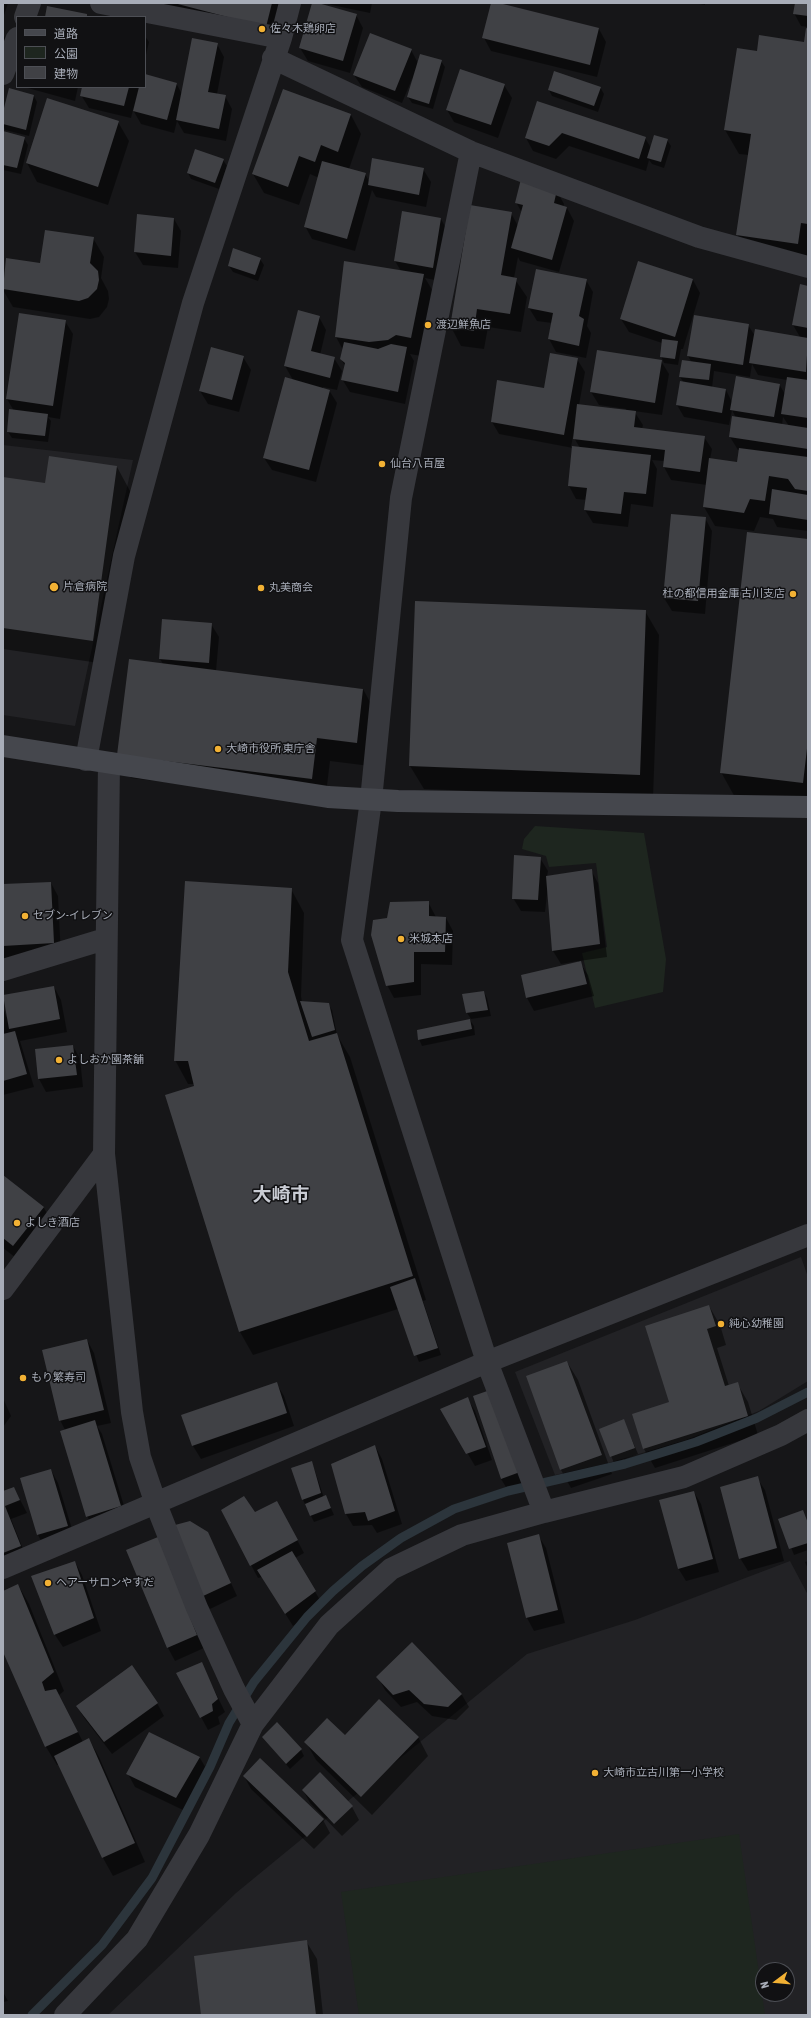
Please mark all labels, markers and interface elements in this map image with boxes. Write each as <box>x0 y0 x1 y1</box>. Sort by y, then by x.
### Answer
legend <box>16 16 146 88</box>
place label: 佐々木鶏卵店 <box>270 22 336 36</box>
marker: 佐々木鶏卵店 <box>257 24 267 34</box>
text: 道路 <box>54 27 78 41</box>
text: 公園 <box>54 47 78 61</box>
text: 建物 <box>54 67 78 81</box>
place label: 渡辺鮮魚店 <box>436 318 491 332</box>
marker: 渡辺鮮魚店 <box>423 320 433 330</box>
place label: 仙台八百屋 <box>390 457 445 471</box>
marker: 仙台八百屋 <box>377 459 387 469</box>
place label: 片倉病院 <box>63 580 107 594</box>
marker: 片倉病院 <box>48 581 60 593</box>
place label: 丸美商会 <box>269 581 313 595</box>
marker: 丸美商会 <box>256 583 266 593</box>
place label: 杜の都信用金庫 古川支店 <box>662 587 785 601</box>
marker: 杜の都信用金庫 古川支店 <box>788 589 798 599</box>
place label: 大崎市役所 東庁舎 <box>226 742 316 756</box>
marker: 大崎市役所 東庁舎 <box>213 744 223 754</box>
place label: セブン-イレブン <box>33 909 113 923</box>
marker: セブン-イレブン <box>20 911 30 921</box>
place label: 米城本店 <box>409 932 453 946</box>
marker: 米城本店 <box>396 934 406 944</box>
place label: よしおか園茶舗 <box>67 1053 144 1067</box>
marker: よしおか園茶舗 <box>54 1055 64 1065</box>
district label: 大崎市 <box>253 1184 309 1206</box>
place label: よしき酒店 <box>25 1216 80 1230</box>
marker: よしき酒店 <box>12 1218 22 1228</box>
place label: 純心幼稚園 <box>729 1317 784 1331</box>
marker: 純心幼稚園 <box>716 1319 726 1329</box>
place label: もり繁寿司 <box>31 1371 86 1385</box>
marker: もり繁寿司 <box>18 1373 28 1383</box>
place label: ヘアーサロンやすだ <box>56 1576 154 1590</box>
marker: ヘアーサロンやすだ <box>43 1578 53 1588</box>
place label: 大崎市立古川第一小学校 <box>603 1766 724 1780</box>
marker: 大崎市立古川第一小学校 <box>590 1768 600 1778</box>
north arrow <box>755 1962 795 2002</box>
text: N <box>758 1980 771 1990</box>

